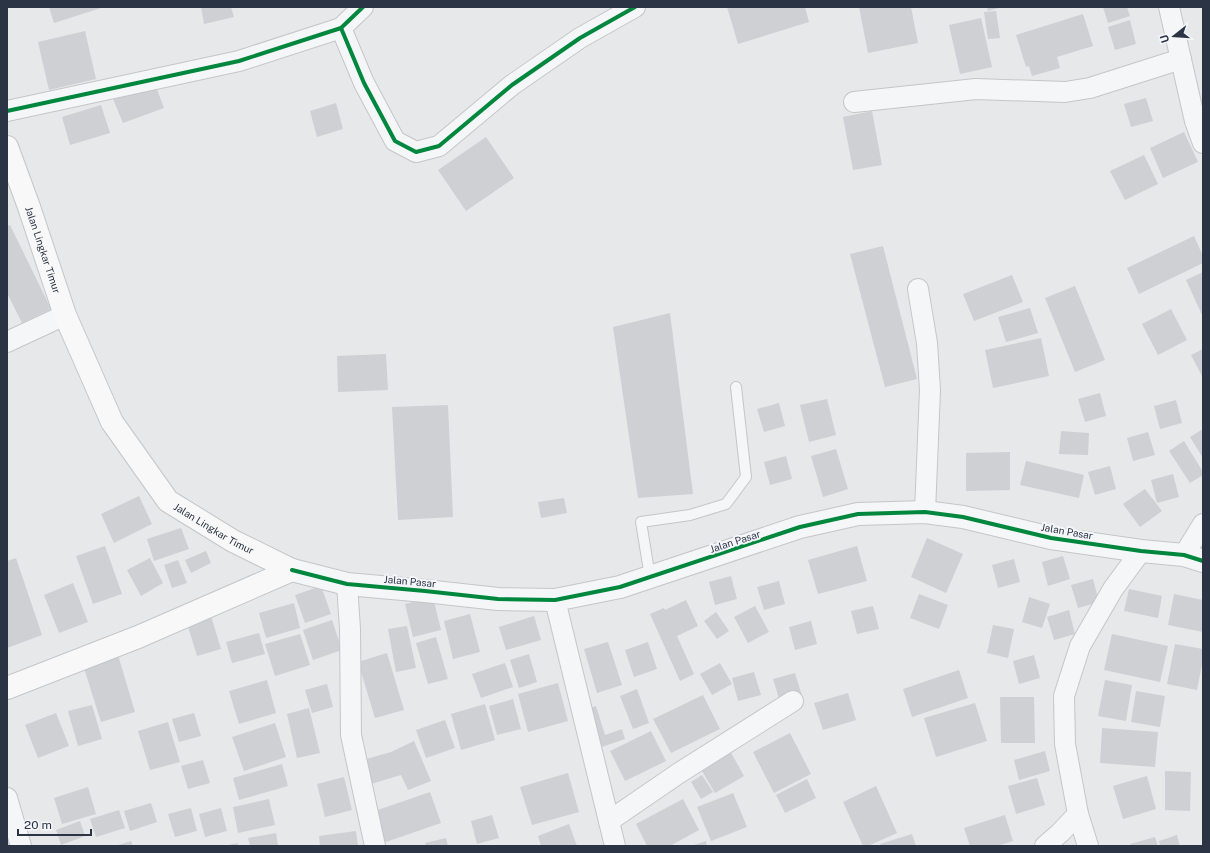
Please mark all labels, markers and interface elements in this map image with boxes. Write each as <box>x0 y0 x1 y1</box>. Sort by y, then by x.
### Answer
north arrow <box>1154 16 1194 56</box>
text: U <box>1158 33 1171 44</box>
street label: Jalan Lingkar Timur <box>23 205 63 295</box>
street label: Jalan Lingkar Timur <box>172 500 256 556</box>
street label: Jalan Pasar <box>1040 521 1094 541</box>
street label: Jalan Pasar <box>708 527 762 555</box>
street label: Jalan Pasar <box>383 573 437 589</box>
scale bar <box>18 811 91 837</box>
text: 20 m <box>24 818 52 832</box>

